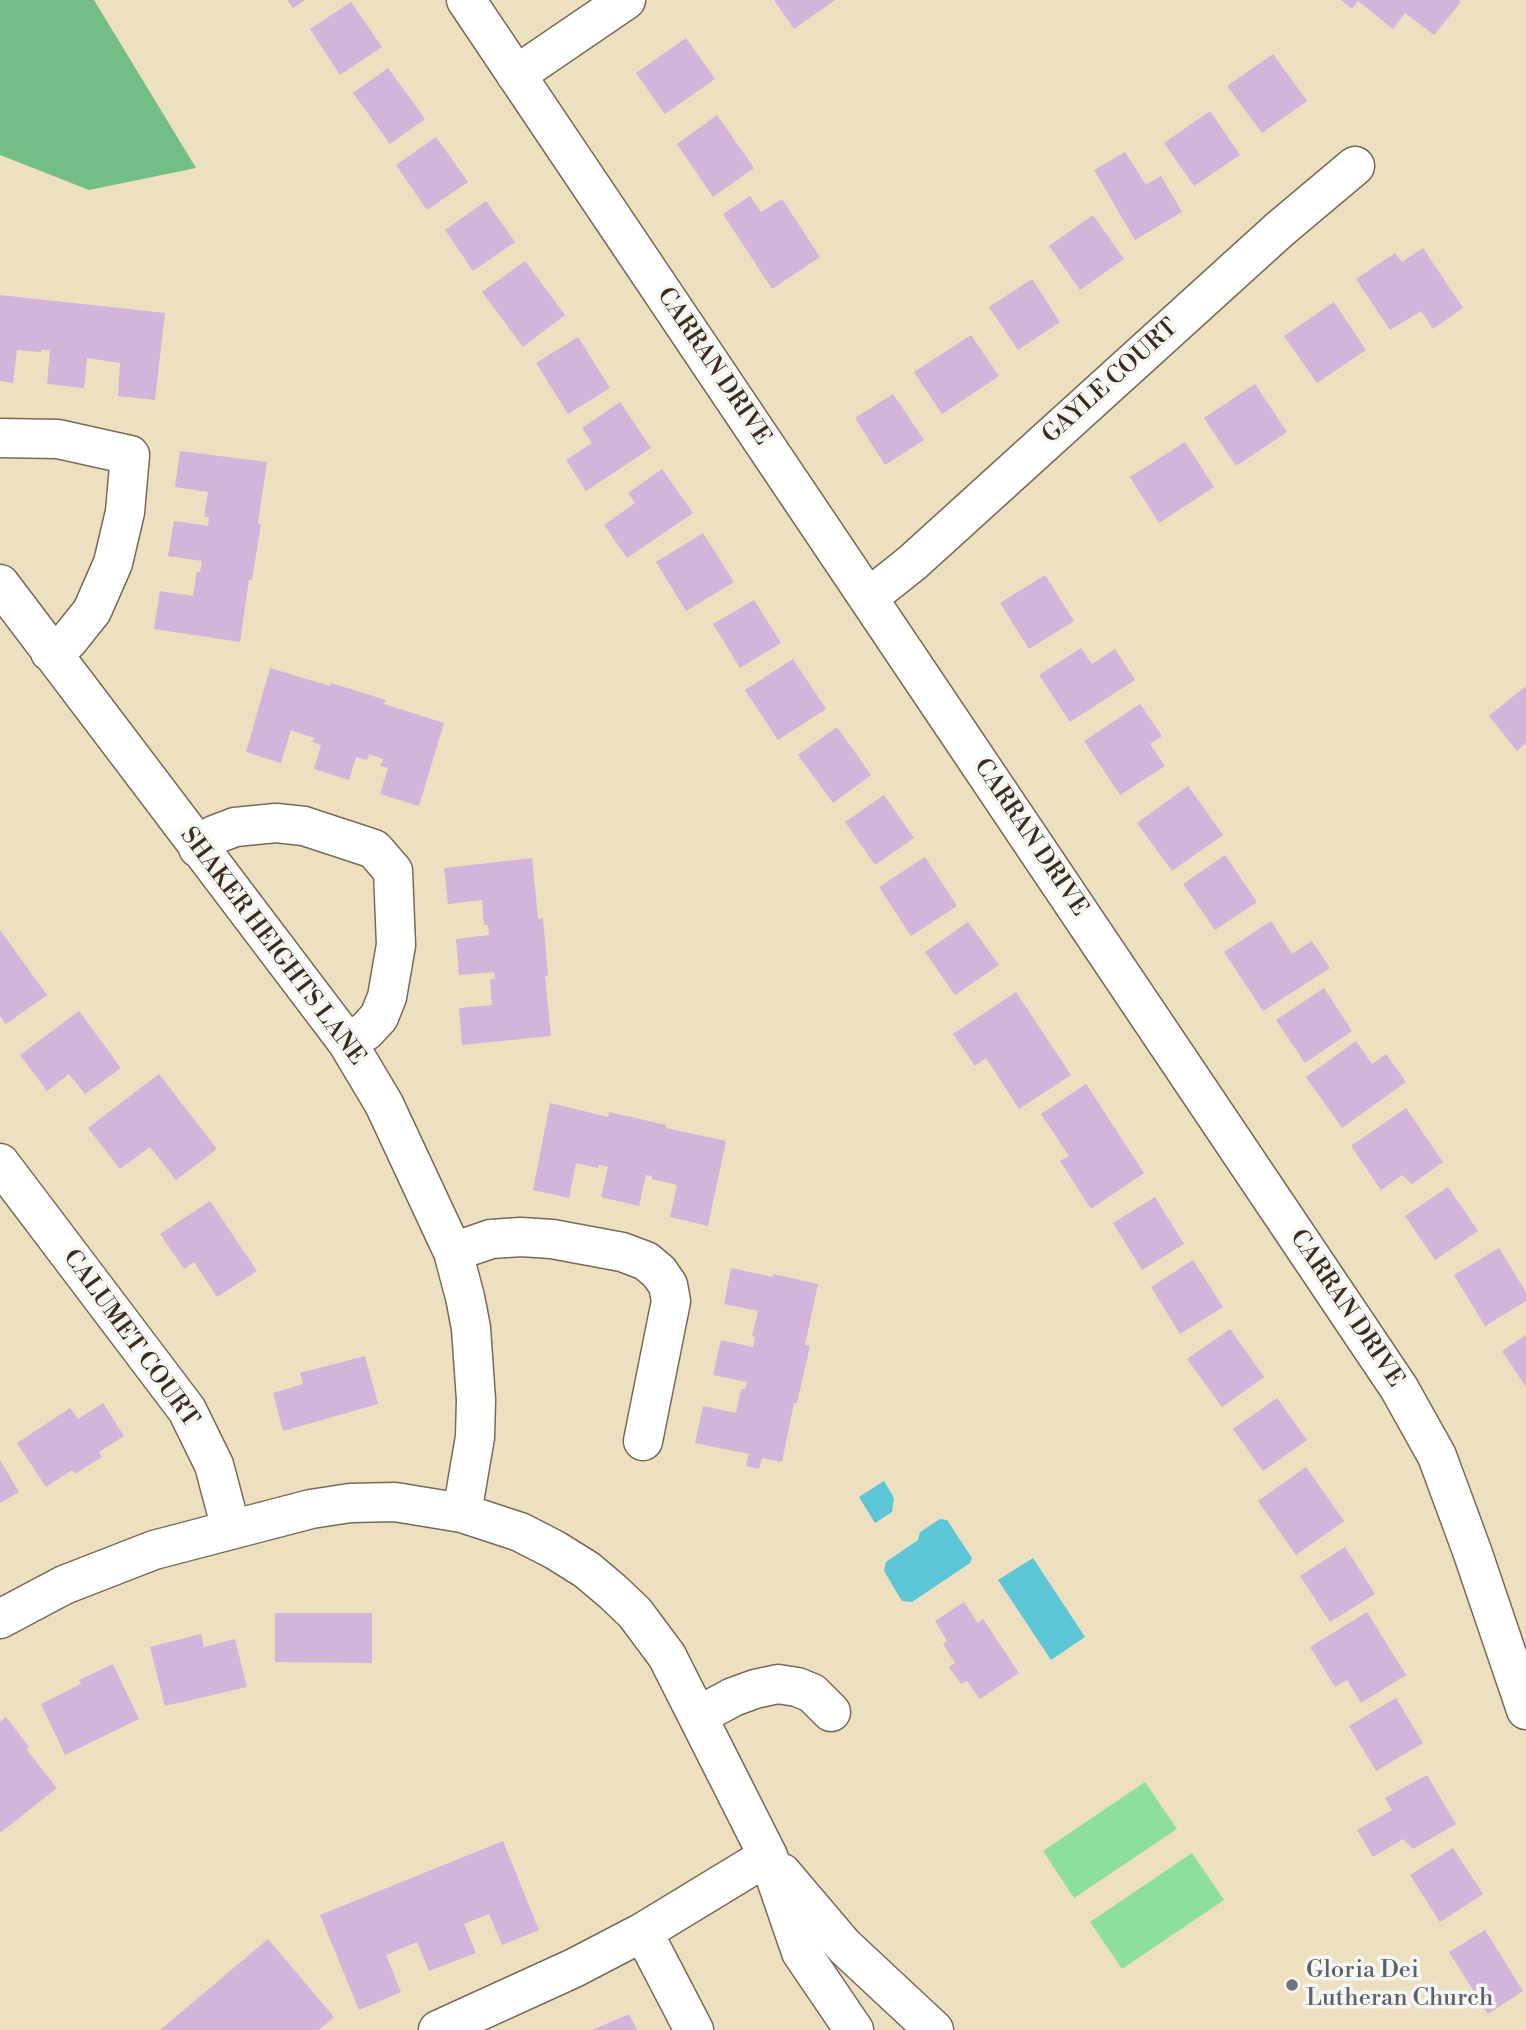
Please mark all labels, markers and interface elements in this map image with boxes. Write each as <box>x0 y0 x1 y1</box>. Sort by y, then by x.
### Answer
street label: CARRAN DRIVE <box>650 283 776 451</box>
street label: GAYLE COURT <box>1037 314 1185 450</box>
street label: CARRAN DRIVE <box>967 754 1093 922</box>
street label: SHAKER HEIGHTS LANE <box>173 822 371 1072</box>
street label: CARRAN DRIVE <box>1283 1225 1409 1393</box>
street label: CALUMET COURT <box>56 1245 204 1433</box>
place label: Gloria Dei Lutheran Church <box>1306 1957 1493 2013</box>
marker: Gloria Dei Lutheran Church <box>1284 1977 1300 1993</box>

